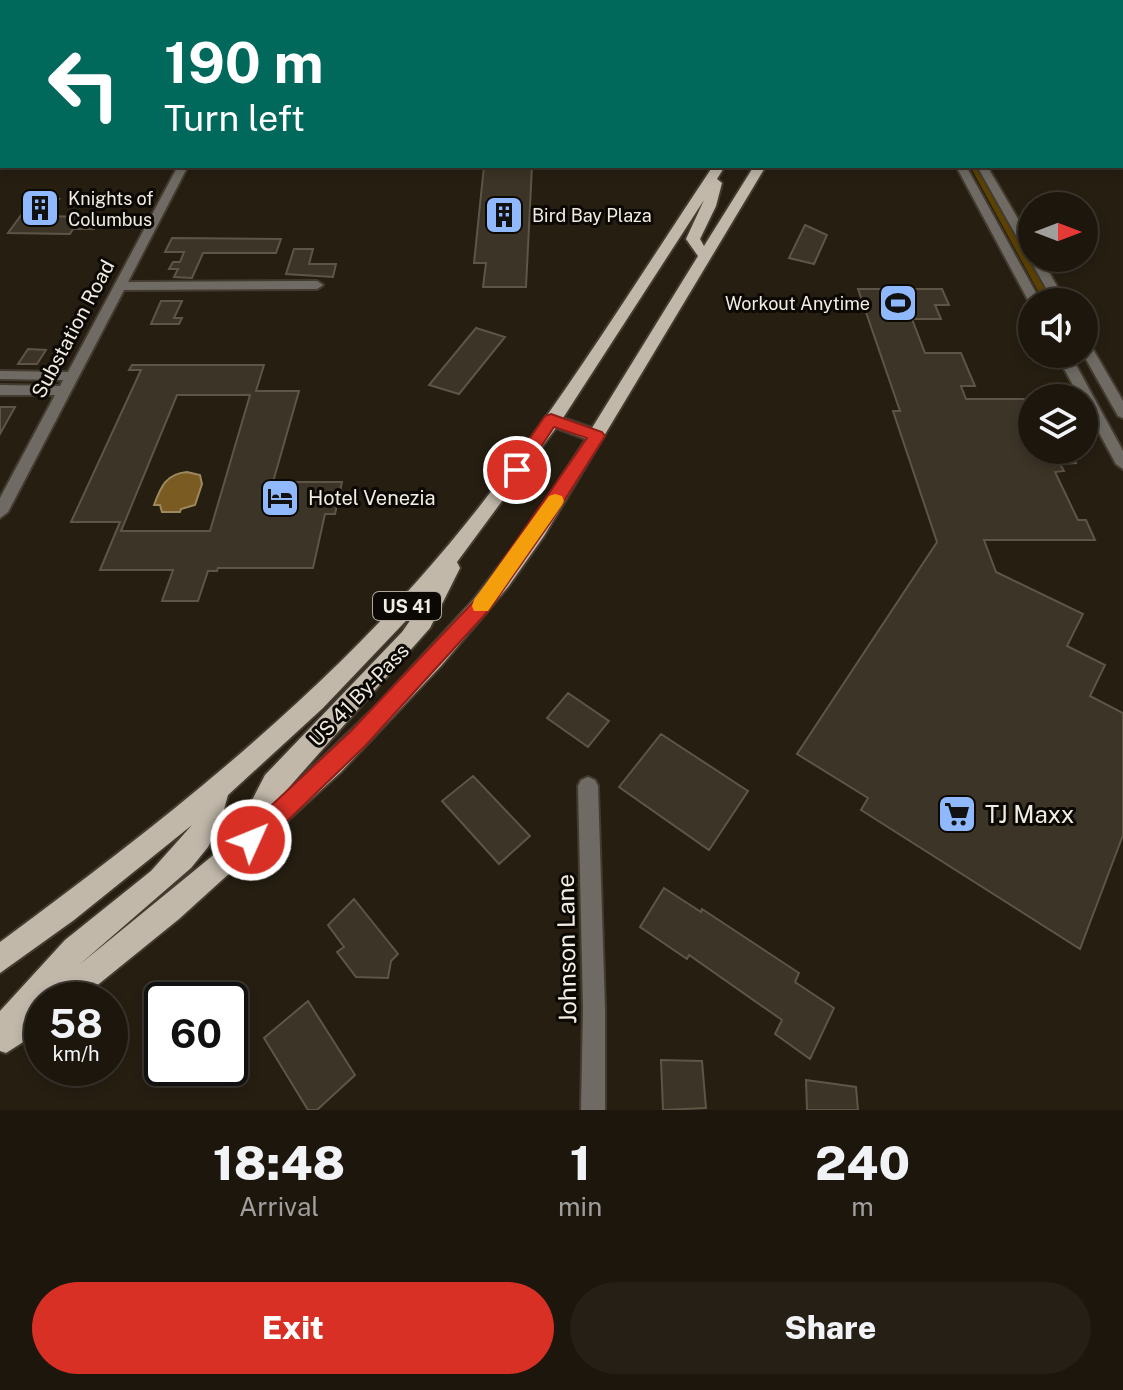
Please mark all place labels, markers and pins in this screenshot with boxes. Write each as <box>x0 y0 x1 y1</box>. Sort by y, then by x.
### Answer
building icon: Knights of Columbus <box>19 187 61 229</box>
place label: Knights of Columbus <box>68 188 153 230</box>
building icon: Bird Bay Plaza <box>483 194 525 236</box>
place label: Bird Bay Plaza <box>532 205 652 226</box>
sports icon: Workout Anytime <box>877 282 919 324</box>
place label: Workout Anytime <box>725 293 870 314</box>
pin <box>483 436 551 504</box>
hotel icon: Hotel Venezia <box>259 477 301 519</box>
place label: Hotel Venezia <box>308 486 435 510</box>
supermarket icon: TJ Maxx <box>936 793 978 835</box>
place label: TJ Maxx <box>985 800 1074 828</box>

